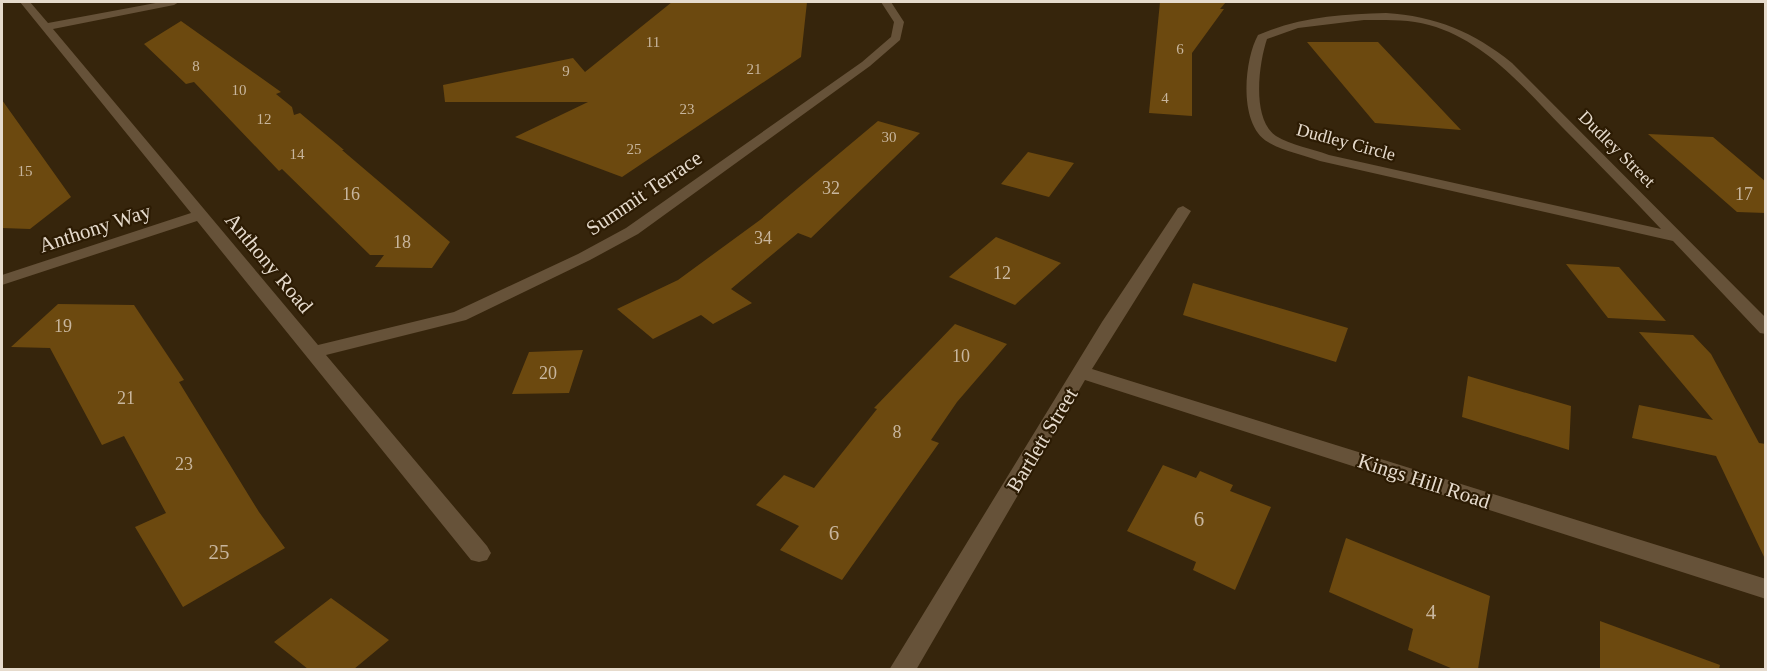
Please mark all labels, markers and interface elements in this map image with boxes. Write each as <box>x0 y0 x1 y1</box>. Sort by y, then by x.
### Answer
house number: 11 <box>646 34 660 50</box>
house number: 6 <box>1176 41 1184 57</box>
house number: 8 <box>192 58 200 74</box>
house number: 21 <box>747 61 762 77</box>
house number: 9 <box>562 63 570 79</box>
house number: 10 <box>232 82 247 98</box>
house number: 4 <box>1161 90 1169 106</box>
house number: 23 <box>680 101 695 117</box>
street label: Dudley Street <box>1575 107 1659 191</box>
house number: 12 <box>257 111 272 127</box>
street label: Dudley Circle <box>1294 119 1398 165</box>
house number: 30 <box>882 129 897 145</box>
house number: 25 <box>627 141 642 157</box>
house number: 14 <box>290 146 305 162</box>
street label: Summit Terrace <box>582 146 706 240</box>
house number: 15 <box>18 163 33 179</box>
house number: 32 <box>822 178 840 198</box>
house number: 16 <box>342 184 360 204</box>
house number: 17 <box>1735 184 1753 204</box>
street label: Anthony Way <box>36 198 154 257</box>
street label: Anthony Road <box>220 208 318 318</box>
house number: 34 <box>754 228 772 248</box>
house number: 18 <box>393 232 411 252</box>
house number: 12 <box>993 263 1011 283</box>
house number: 19 <box>54 316 72 336</box>
house number: 10 <box>952 346 970 366</box>
house number: 20 <box>539 363 557 383</box>
street label: Bartlett Street <box>1002 383 1083 496</box>
house number: 21 <box>117 388 135 408</box>
house number: 8 <box>893 422 902 442</box>
street label: Kings Hill Road <box>1355 448 1494 514</box>
house number: 23 <box>175 454 193 474</box>
house number: 6 <box>1194 507 1204 531</box>
house number: 6 <box>829 521 839 545</box>
house number: 25 <box>209 540 230 564</box>
house number: 4 <box>1426 600 1437 624</box>

